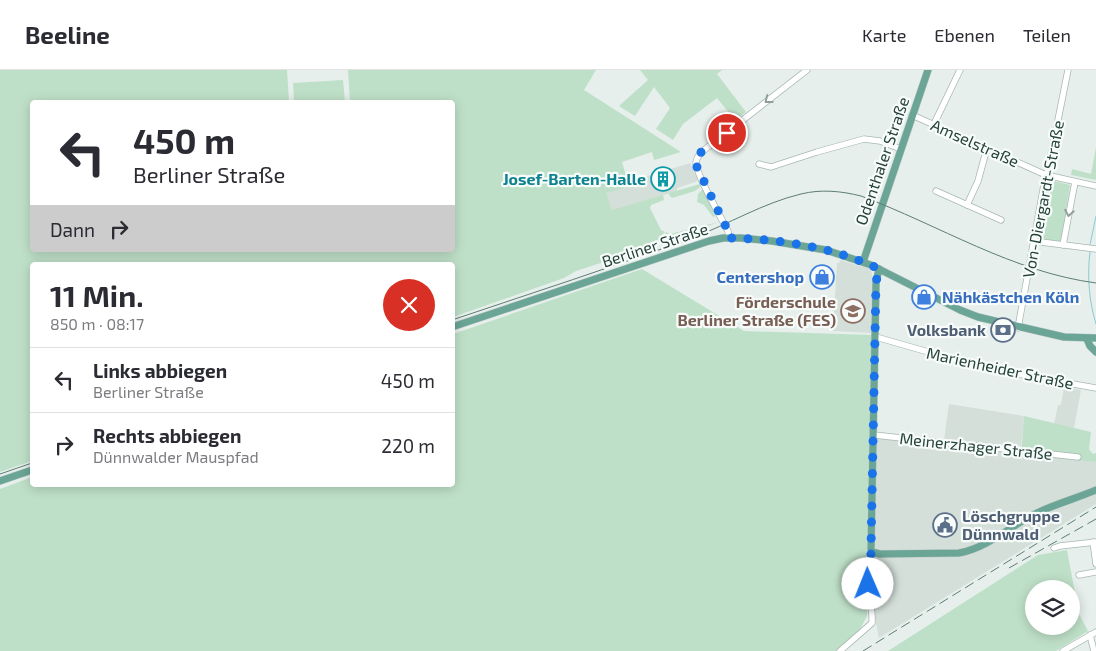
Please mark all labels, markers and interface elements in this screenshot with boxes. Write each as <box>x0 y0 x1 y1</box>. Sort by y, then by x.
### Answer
text: Beeline <box>25 20 110 49</box>
text: Karte <box>862 24 906 46</box>
text: Ebenen <box>934 24 995 46</box>
text: Teilen <box>1023 24 1071 46</box>
street label: Odenthaler Straße <box>851 94 912 228</box>
one-way arrow <box>765 95 774 104</box>
pin <box>706 112 748 154</box>
street label: Amselstraße <box>928 115 1022 170</box>
text: 450 m <box>133 119 235 161</box>
icon: arrive <box>713 119 741 147</box>
street label: Von-Diergardt-Straße <box>1018 119 1067 279</box>
icon: left <box>50 120 115 185</box>
text: Berliner Straße <box>133 161 285 187</box>
building icon: Josef-Barten-Halle <box>650 166 676 192</box>
place label: Josef-Barten-Halle <box>503 169 646 188</box>
one-way arrow <box>1064 209 1075 218</box>
icon: right <box>105 215 133 243</box>
text: Dann <box>50 218 95 241</box>
street label: Berliner Straße <box>599 218 710 271</box>
shop icon: Centershop <box>809 264 835 290</box>
place label: Centershop <box>716 267 804 286</box>
text: 11 Min. <box>50 277 143 313</box>
button: close <box>383 279 435 331</box>
shop icon: Nähkästchen Köln <box>911 284 937 310</box>
place label: Nähkästchen Köln <box>942 287 1079 306</box>
place label: Förderschule Berliner Straße (FES) <box>677 292 836 329</box>
school or university icon: Förderschule Berliner Straße (FES) <box>840 298 866 324</box>
text: 850 m · 08:17 <box>50 314 144 333</box>
bank icon: Volksbank <box>990 317 1016 343</box>
place label: Volksbank <box>907 320 986 339</box>
street label: Marienheider Straße <box>925 343 1075 392</box>
text: Links abbiegen <box>93 359 227 382</box>
icon: left <box>50 366 78 394</box>
text: 450 m <box>381 369 435 392</box>
text: Berliner Straße <box>93 382 204 401</box>
text: Rechts abbiegen <box>93 424 241 447</box>
street label: Meinerzhager Straße <box>899 428 1054 463</box>
icon: right <box>50 431 78 459</box>
text: 220 m <box>381 434 435 457</box>
text: Dünnwalder Mauspfad <box>93 447 259 466</box>
place label: Löschgruppe Dünnwald <box>962 506 1060 543</box>
public building icon: Löschgruppe Dünnwald <box>932 512 958 538</box>
position arrow <box>841 557 893 609</box>
map controls <box>1025 580 1080 635</box>
button: layers <box>1025 580 1080 635</box>

